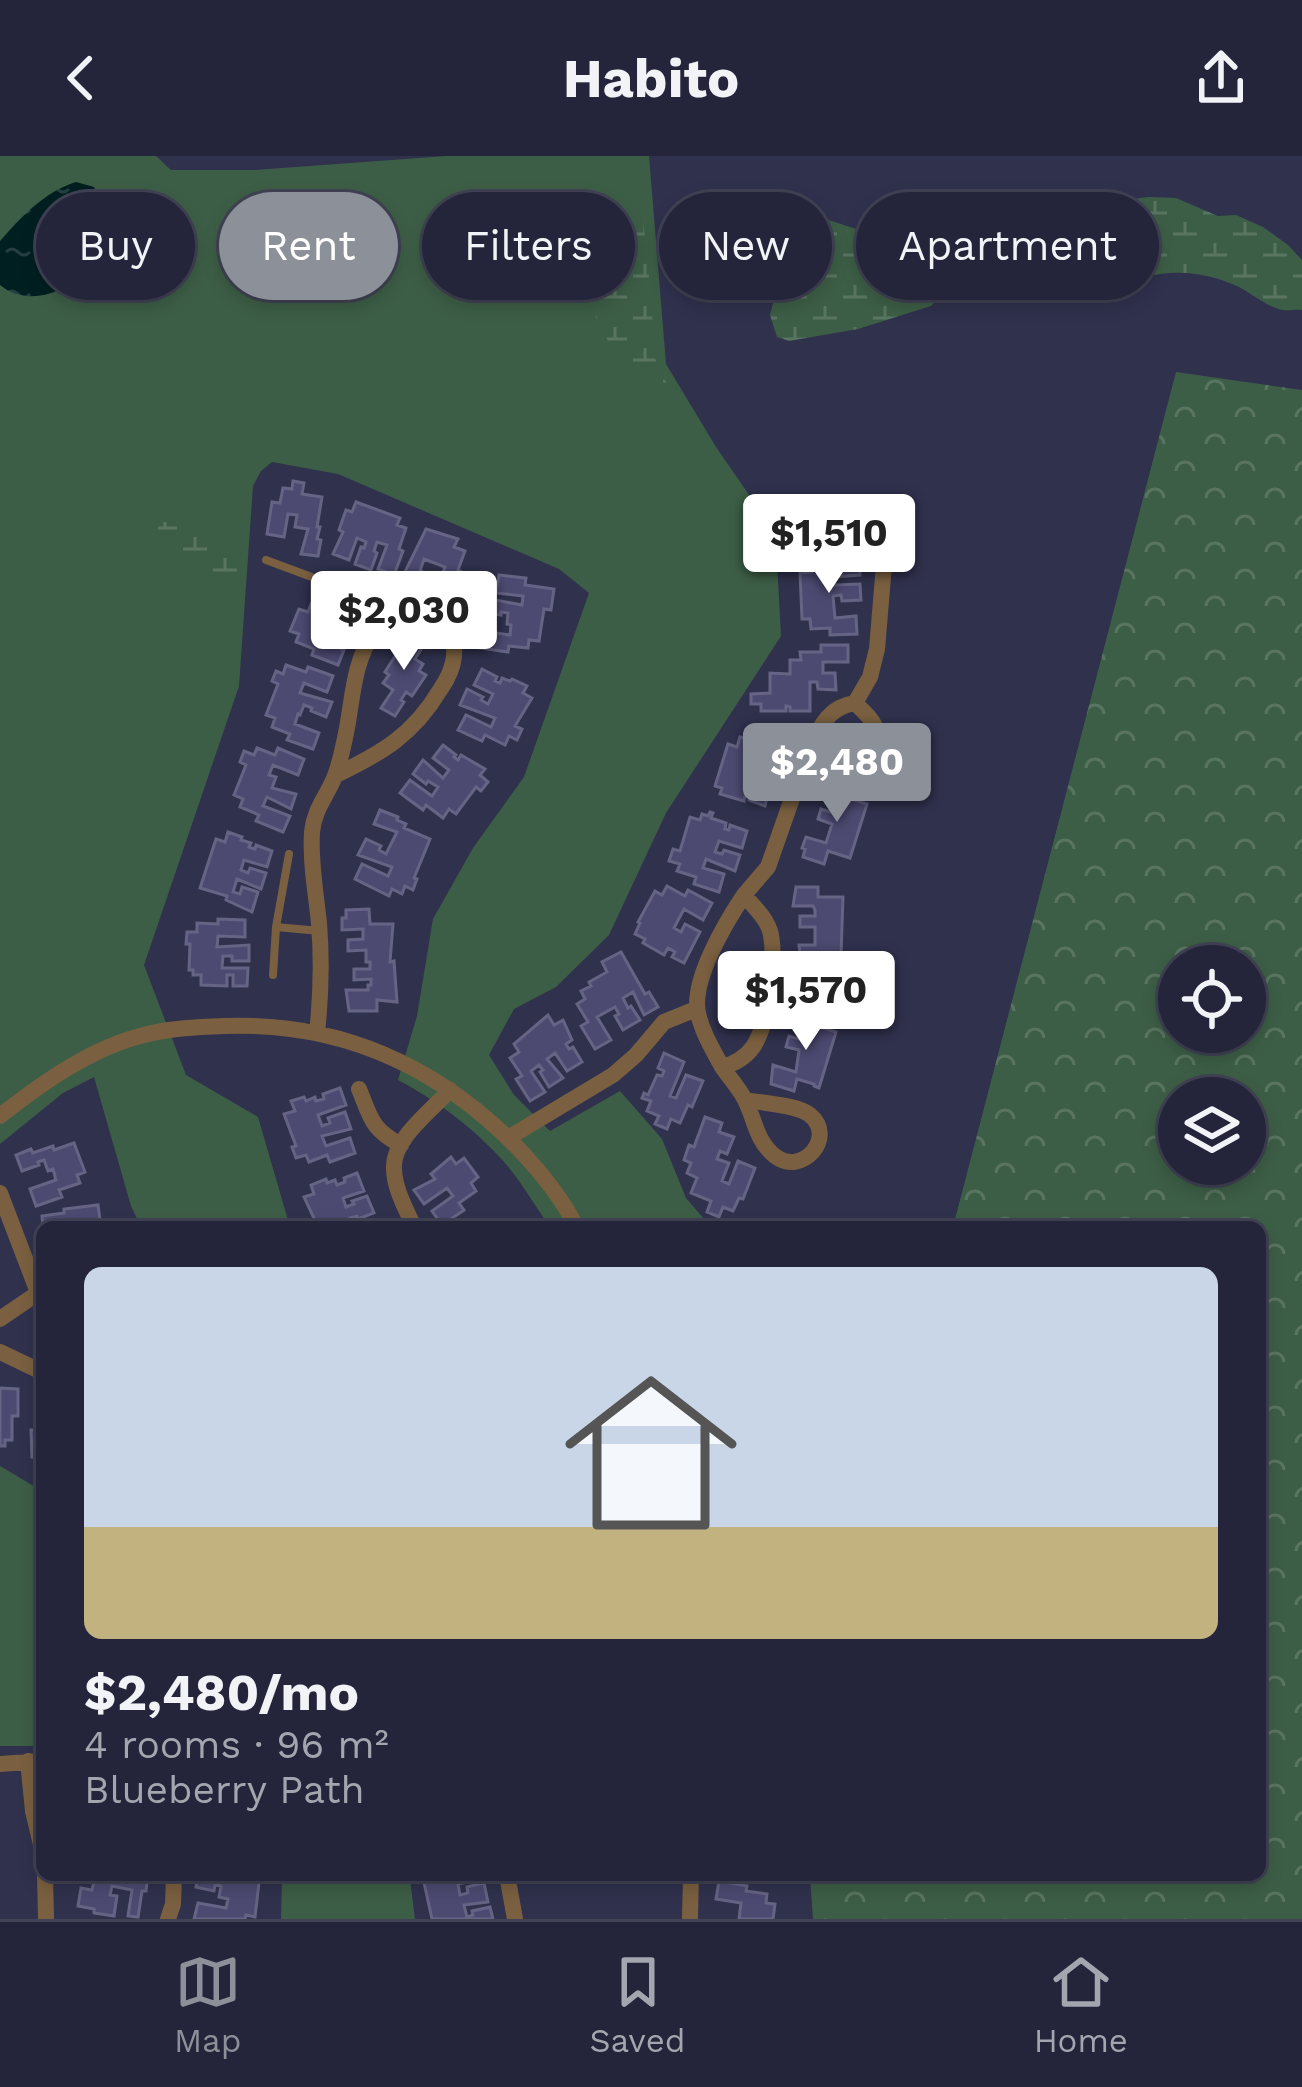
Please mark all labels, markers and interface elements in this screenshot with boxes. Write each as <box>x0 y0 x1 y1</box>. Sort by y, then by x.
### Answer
icon: back <box>48 45 114 111</box>
icon: share <box>1188 45 1254 111</box>
text: Habito <box>563 47 739 110</box>
chip: Buy <box>36 192 195 300</box>
chip: Rent <box>219 192 398 300</box>
chip: Filters <box>422 192 635 300</box>
chip: New <box>659 192 832 300</box>
chip: Apartment <box>856 192 1159 300</box>
pin: $1,510 <box>731 494 927 596</box>
text: $1,510 <box>770 510 888 555</box>
pin: $2,030 <box>306 571 502 673</box>
text: $2,030 <box>338 587 470 632</box>
pin: $2,480 <box>739 723 935 825</box>
text: $2,480 <box>770 739 904 784</box>
map controls <box>1158 945 1266 1185</box>
button: locate <box>1158 945 1266 1053</box>
pin: $1,570 <box>708 951 904 1053</box>
text: $1,570 <box>745 967 867 1012</box>
button: layers <box>1158 1077 1266 1185</box>
icon: home <box>543 1345 759 1561</box>
text: $2,480/mo <box>84 1663 359 1722</box>
text: 4 rooms · 96 m² <box>84 1722 389 1767</box>
text: Blueberry Path <box>84 1767 365 1812</box>
tab: Map <box>174 1949 241 2060</box>
tab: Saved <box>590 1949 685 2060</box>
tab: Home <box>1034 1949 1128 2060</box>

